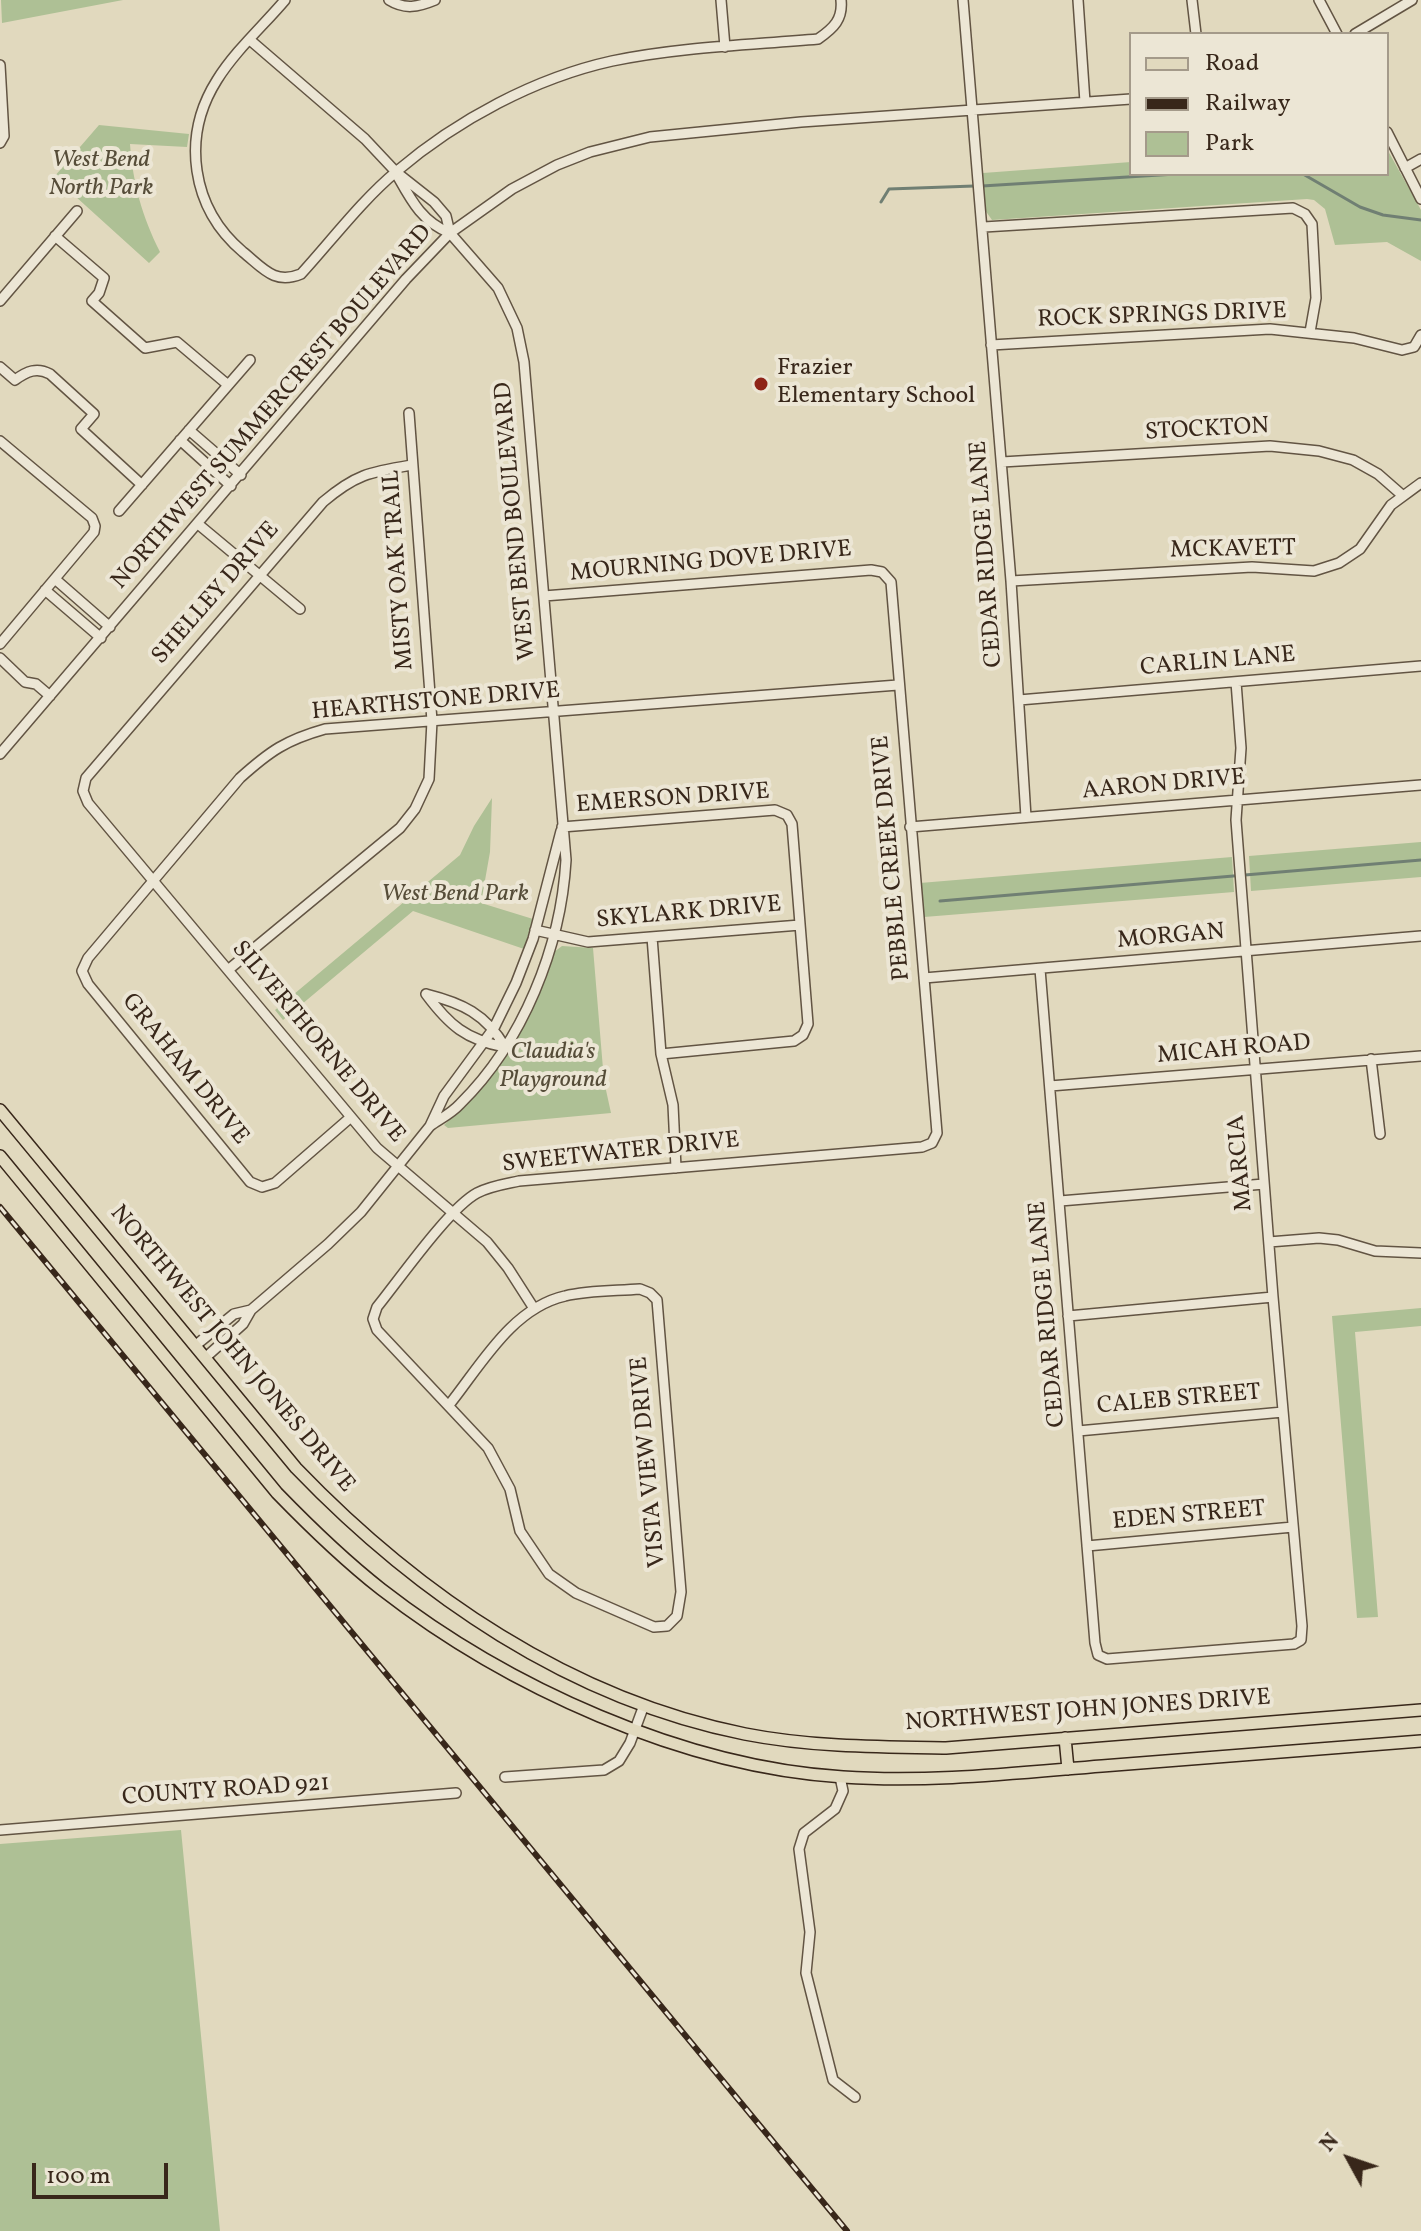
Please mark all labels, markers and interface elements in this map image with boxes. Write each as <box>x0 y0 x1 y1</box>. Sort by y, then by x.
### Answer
legend <box>1129 32 1389 176</box>
text: Road <box>1205 47 1259 81</box>
text: Railway <box>1205 87 1291 121</box>
text: Park <box>1205 127 1254 161</box>
park label: West Bend North Park <box>49 148 153 204</box>
street label: NORTHWEST SUMMERCREST BOULEVARD <box>107 220 439 596</box>
street label: ROCK SPRINGS DRIVE <box>1037 298 1287 336</box>
place label: Frazier Elementary School <box>777 356 975 412</box>
marker: Frazier Elementary School <box>752 375 770 393</box>
street label: WEST BEND BOULEVARD <box>490 381 544 661</box>
street label: STOCKTON <box>1144 413 1270 449</box>
street label: CEDAR RIDGE LANE <box>966 440 1010 668</box>
street label: MISTY OAK TRAIL <box>379 469 421 671</box>
street label: SHELLEY DRIVE <box>147 517 287 671</box>
street label: MOURNING DOVE DRIVE <box>569 536 853 590</box>
street label: MCKAVETT <box>1170 536 1296 566</box>
street label: CARLIN LANE <box>1139 642 1297 684</box>
street label: HEARTHSTONE DRIVE <box>311 678 561 728</box>
street label: PEBBLE CREEK DRIVE <box>868 734 918 982</box>
street label: AARON DRIVE <box>1081 765 1247 807</box>
street label: EMERSON DRIVE <box>575 779 771 821</box>
park label: West Bend Park <box>381 882 529 910</box>
street label: SKYLARK DRIVE <box>595 892 783 936</box>
street label: MORGAN <box>1116 919 1226 957</box>
street label: SILVERTHORNE DRIVE <box>224 936 410 1150</box>
street label: GRAHAM DRIVE <box>114 989 254 1151</box>
street label: MICAH ROAD <box>1156 1030 1312 1072</box>
park label: Claudia's Playground <box>499 1040 607 1096</box>
street label: MARCIA <box>1223 1114 1261 1212</box>
street label: SWEETWATER DRIVE <box>501 1127 741 1181</box>
street label: NORTHWEST JOHN JONES DRIVE <box>102 1200 360 1500</box>
street label: CEDAR RIDGE LANE <box>1025 1200 1073 1428</box>
street label: VISTA VIEW DRIVE <box>626 1355 674 1569</box>
street label: CALEB STREET <box>1096 1379 1262 1423</box>
street label: EDEN STREET <box>1111 1496 1267 1538</box>
street label: NORTHWEST JOHN JONES DRIVE <box>904 1685 1272 1739</box>
street label: COUNTY ROAD 921 <box>121 1770 331 1814</box>
north arrow <box>1309 2119 1389 2199</box>
text: N <box>1313 2127 1347 2159</box>
scale bar <box>36 2147 172 2197</box>
text: 100 m <box>46 2160 111 2194</box>

